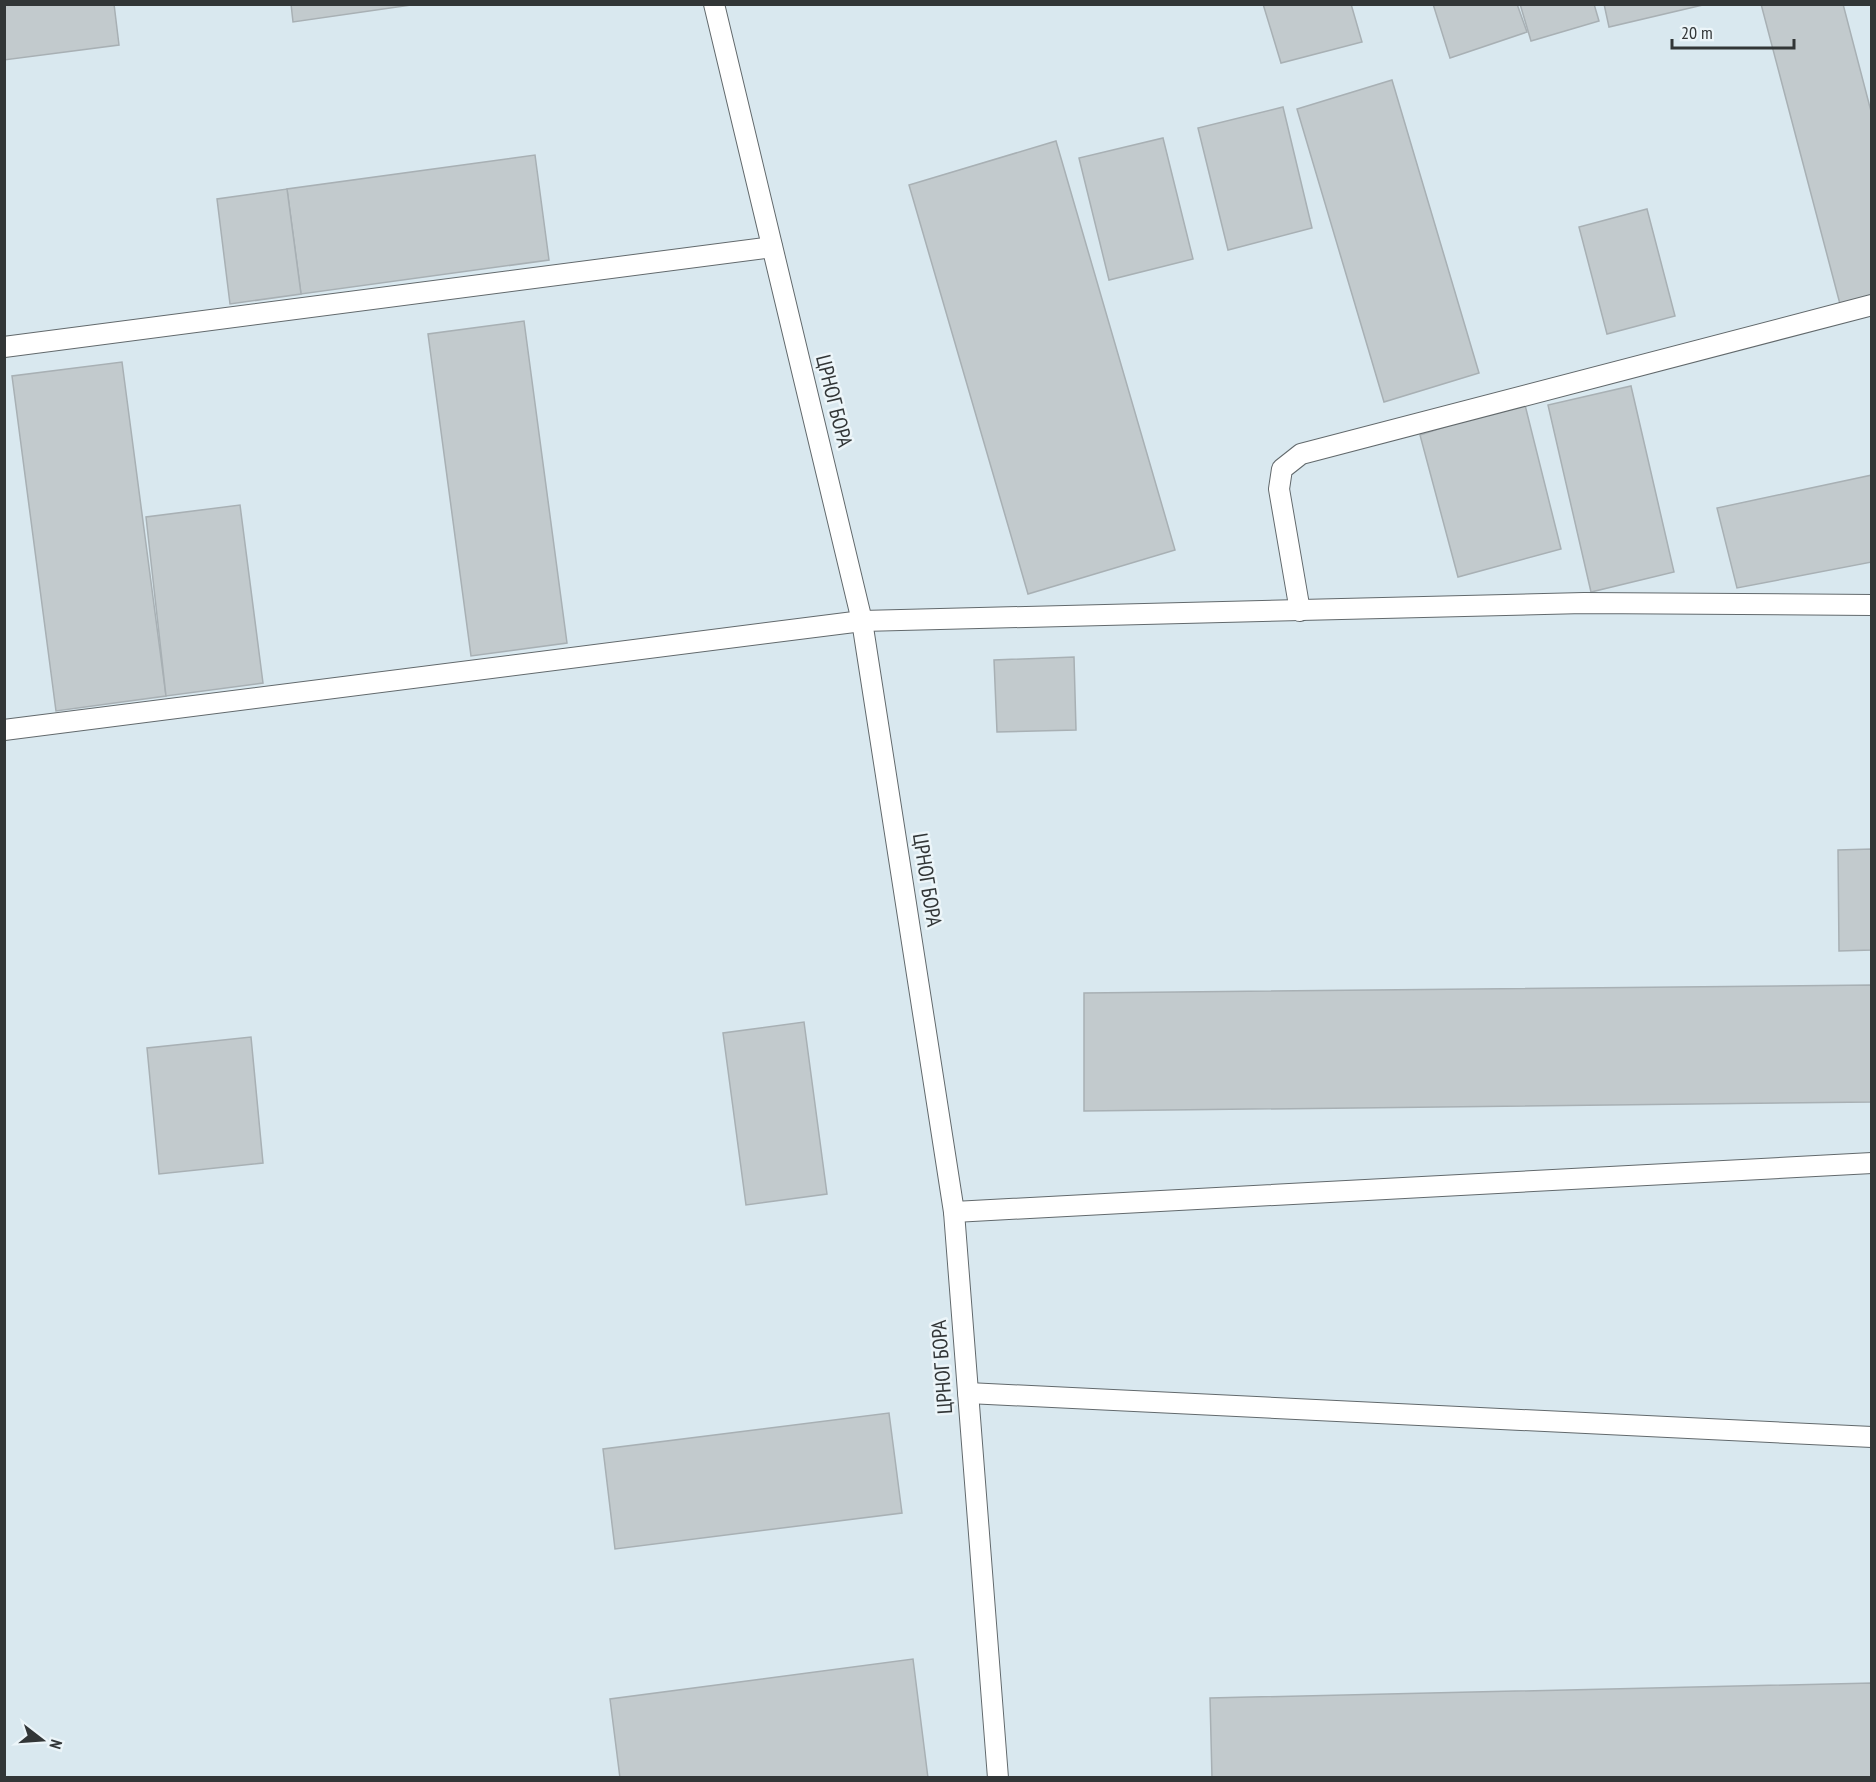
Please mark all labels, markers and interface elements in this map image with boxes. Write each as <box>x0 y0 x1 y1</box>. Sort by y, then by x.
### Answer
scale bar <box>1672 12 1794 50</box>
text: 20 m <box>1681 21 1713 44</box>
street label: ЦРНОГ БОРА <box>810 352 859 450</box>
street label: ЦРНОГ БОРА <box>907 831 948 929</box>
street label: ЦРНОГ БОРА <box>925 1319 958 1415</box>
north arrow <box>12 1710 72 1770</box>
text: N <box>46 1737 67 1751</box>

